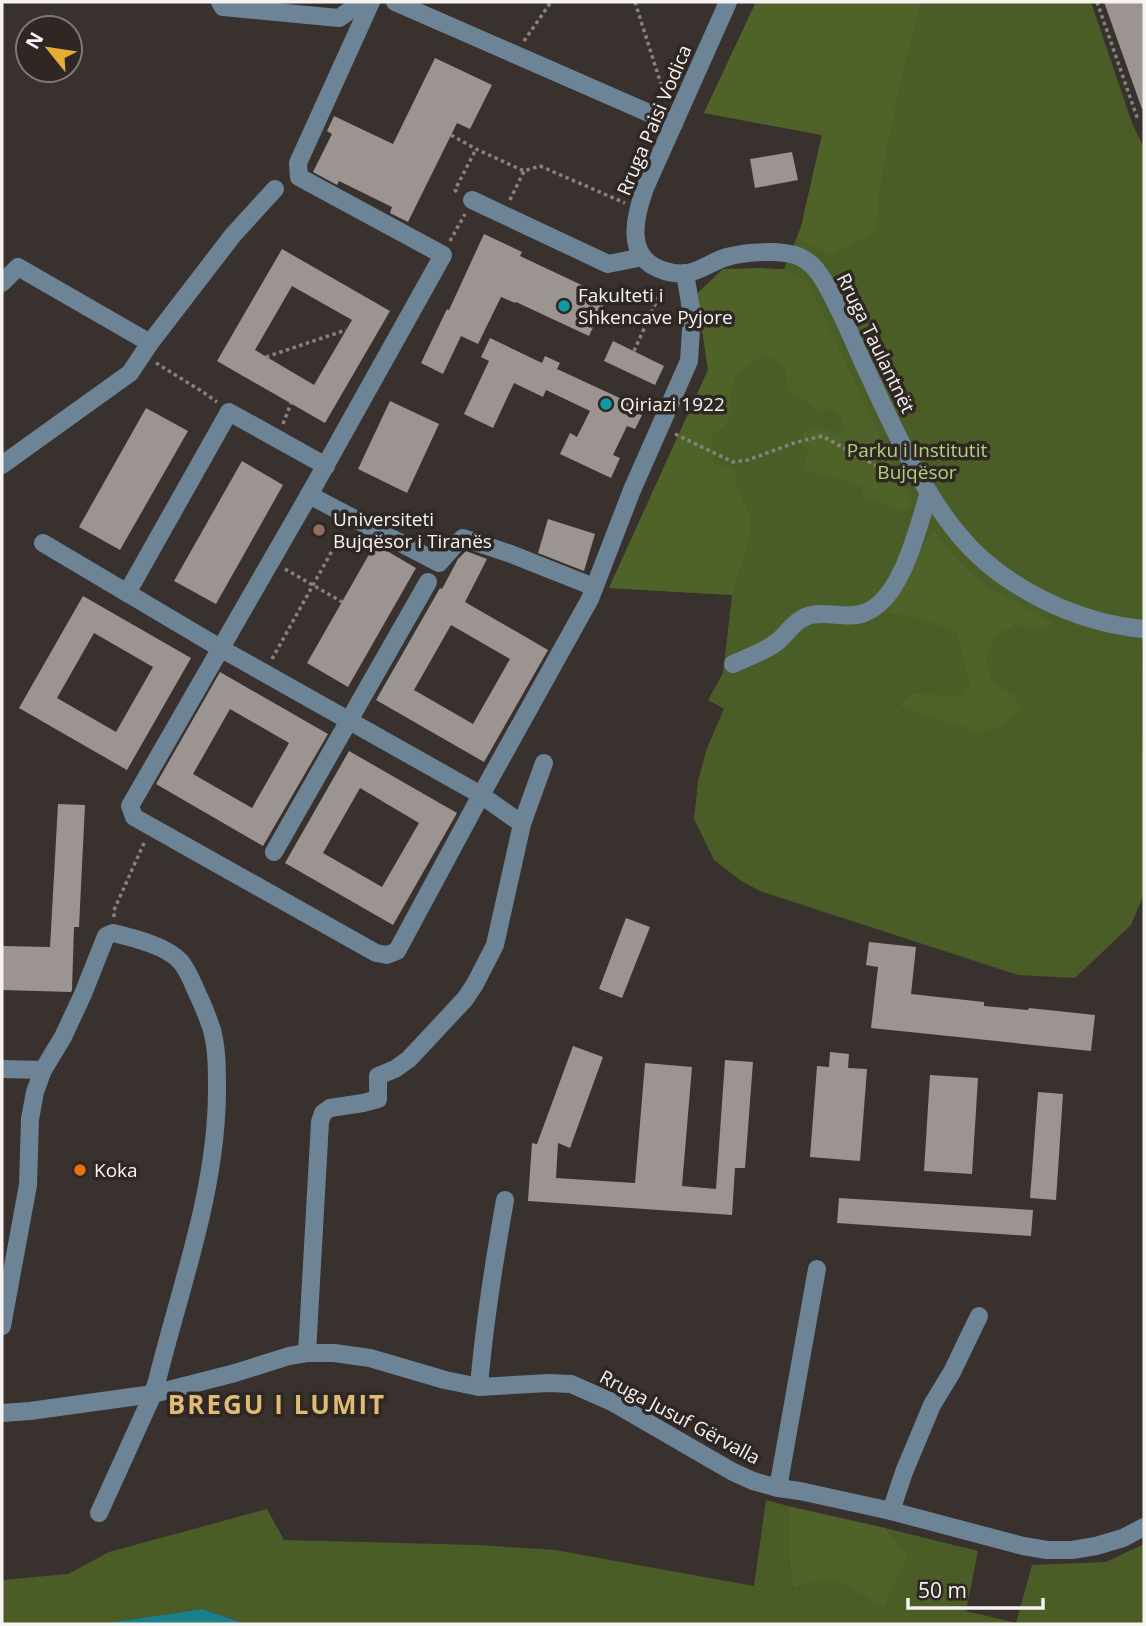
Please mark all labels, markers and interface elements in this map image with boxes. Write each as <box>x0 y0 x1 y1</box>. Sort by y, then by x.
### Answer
north arrow <box>14 14 84 84</box>
text: N <box>19 27 49 54</box>
street label: Rruga Paisi Vodica <box>611 41 697 199</box>
street label: Rruga Taulantnët <box>831 269 921 417</box>
place label: Fakulteti i Shkencave Pyjore <box>578 282 733 330</box>
marker: Fakulteti i Shkencave Pyjore <box>556 298 572 314</box>
place label: Qiriazi 1922 <box>620 391 725 417</box>
marker: Qiriazi 1922 <box>598 396 614 412</box>
park label: Parku i Institutit Bujqësor <box>847 437 987 485</box>
place label: Universiteti Bujqësor i Tiranës <box>333 506 492 554</box>
marker: Universiteti Bujqësor i Tiranës <box>311 522 327 538</box>
place label: Koka <box>94 1157 138 1183</box>
marker: Koka <box>72 1162 88 1178</box>
street label: Rruga Jusuf Gërvalla <box>595 1364 765 1470</box>
district label: BREGU I LUMIT <box>168 1386 386 1422</box>
scale bar <box>908 1566 1043 1610</box>
text: 50 m <box>918 1576 967 1604</box>

